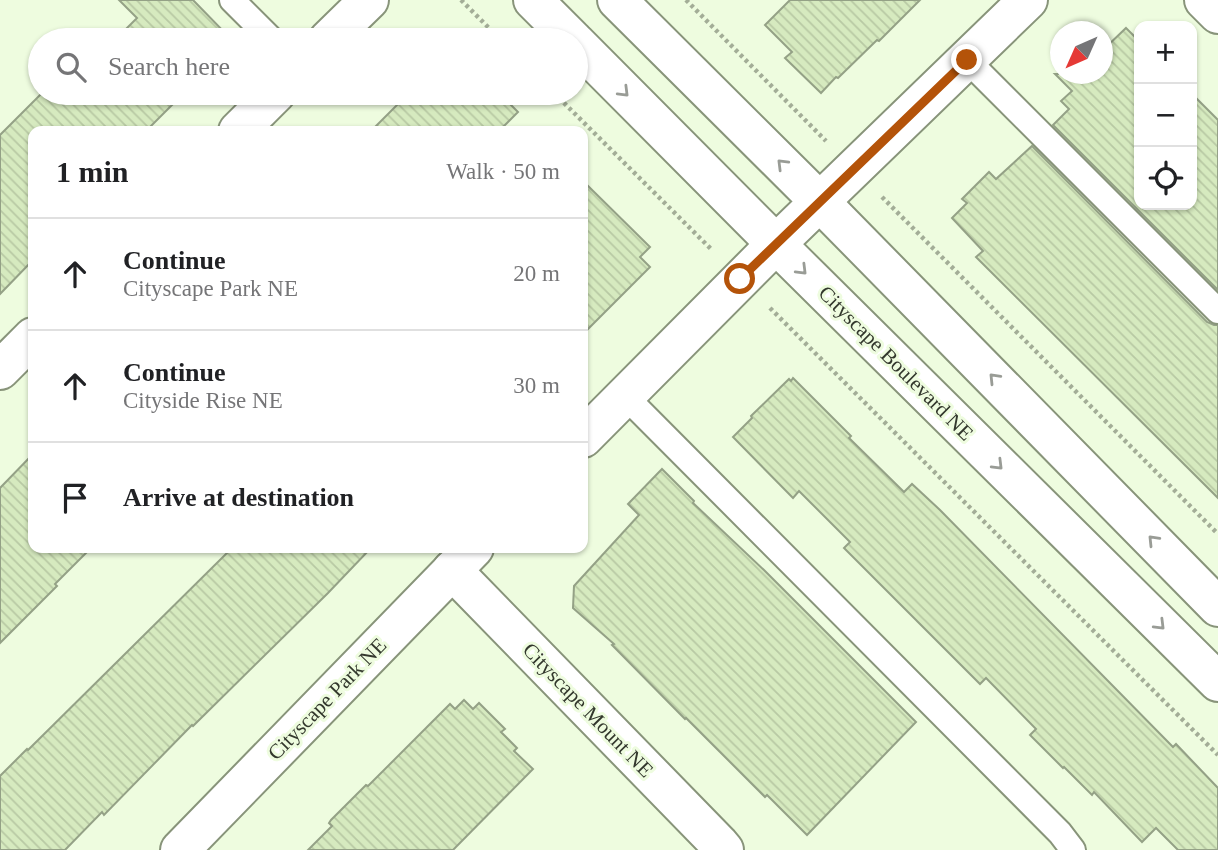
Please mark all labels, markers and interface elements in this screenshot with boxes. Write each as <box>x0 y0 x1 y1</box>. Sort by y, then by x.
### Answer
north arrow <box>1050 21 1113 84</box>
map controls <box>1134 21 1197 210</box>
button: + <box>1134 21 1197 84</box>
search box <box>28 28 588 105</box>
route end <box>951 44 982 75</box>
icon: search <box>52 48 90 86</box>
text: Search here <box>108 52 230 81</box>
one-way arrow <box>616 83 629 96</box>
button: − <box>1134 84 1197 147</box>
button: locate <box>1134 147 1197 210</box>
text: 1 min <box>56 155 129 188</box>
text: Walk · 50 m <box>446 159 560 184</box>
one-way arrow <box>778 160 790 172</box>
text: Continue <box>123 246 226 275</box>
icon: ahead <box>56 255 94 293</box>
text: 20 m <box>513 261 560 286</box>
one-way arrow <box>794 262 806 274</box>
route start <box>724 263 755 294</box>
text: Cityscape Park NE <box>123 276 298 301</box>
street label: Cityscape Boulevard NE <box>814 281 978 445</box>
text: Continue <box>123 358 226 387</box>
icon: ahead <box>56 367 94 405</box>
text: 30 m <box>513 373 560 398</box>
one-way arrow <box>989 373 1002 386</box>
text: Cityside Rise NE <box>123 388 283 413</box>
one-way arrow <box>990 456 1003 469</box>
icon: arrive <box>56 479 94 517</box>
text: Arrive at destination <box>123 483 354 512</box>
one-way arrow <box>1148 536 1161 549</box>
one-way arrow <box>1152 616 1165 629</box>
street label: Cityscape Park NE <box>263 633 391 765</box>
street label: Cityscape Mount NE <box>518 638 658 782</box>

